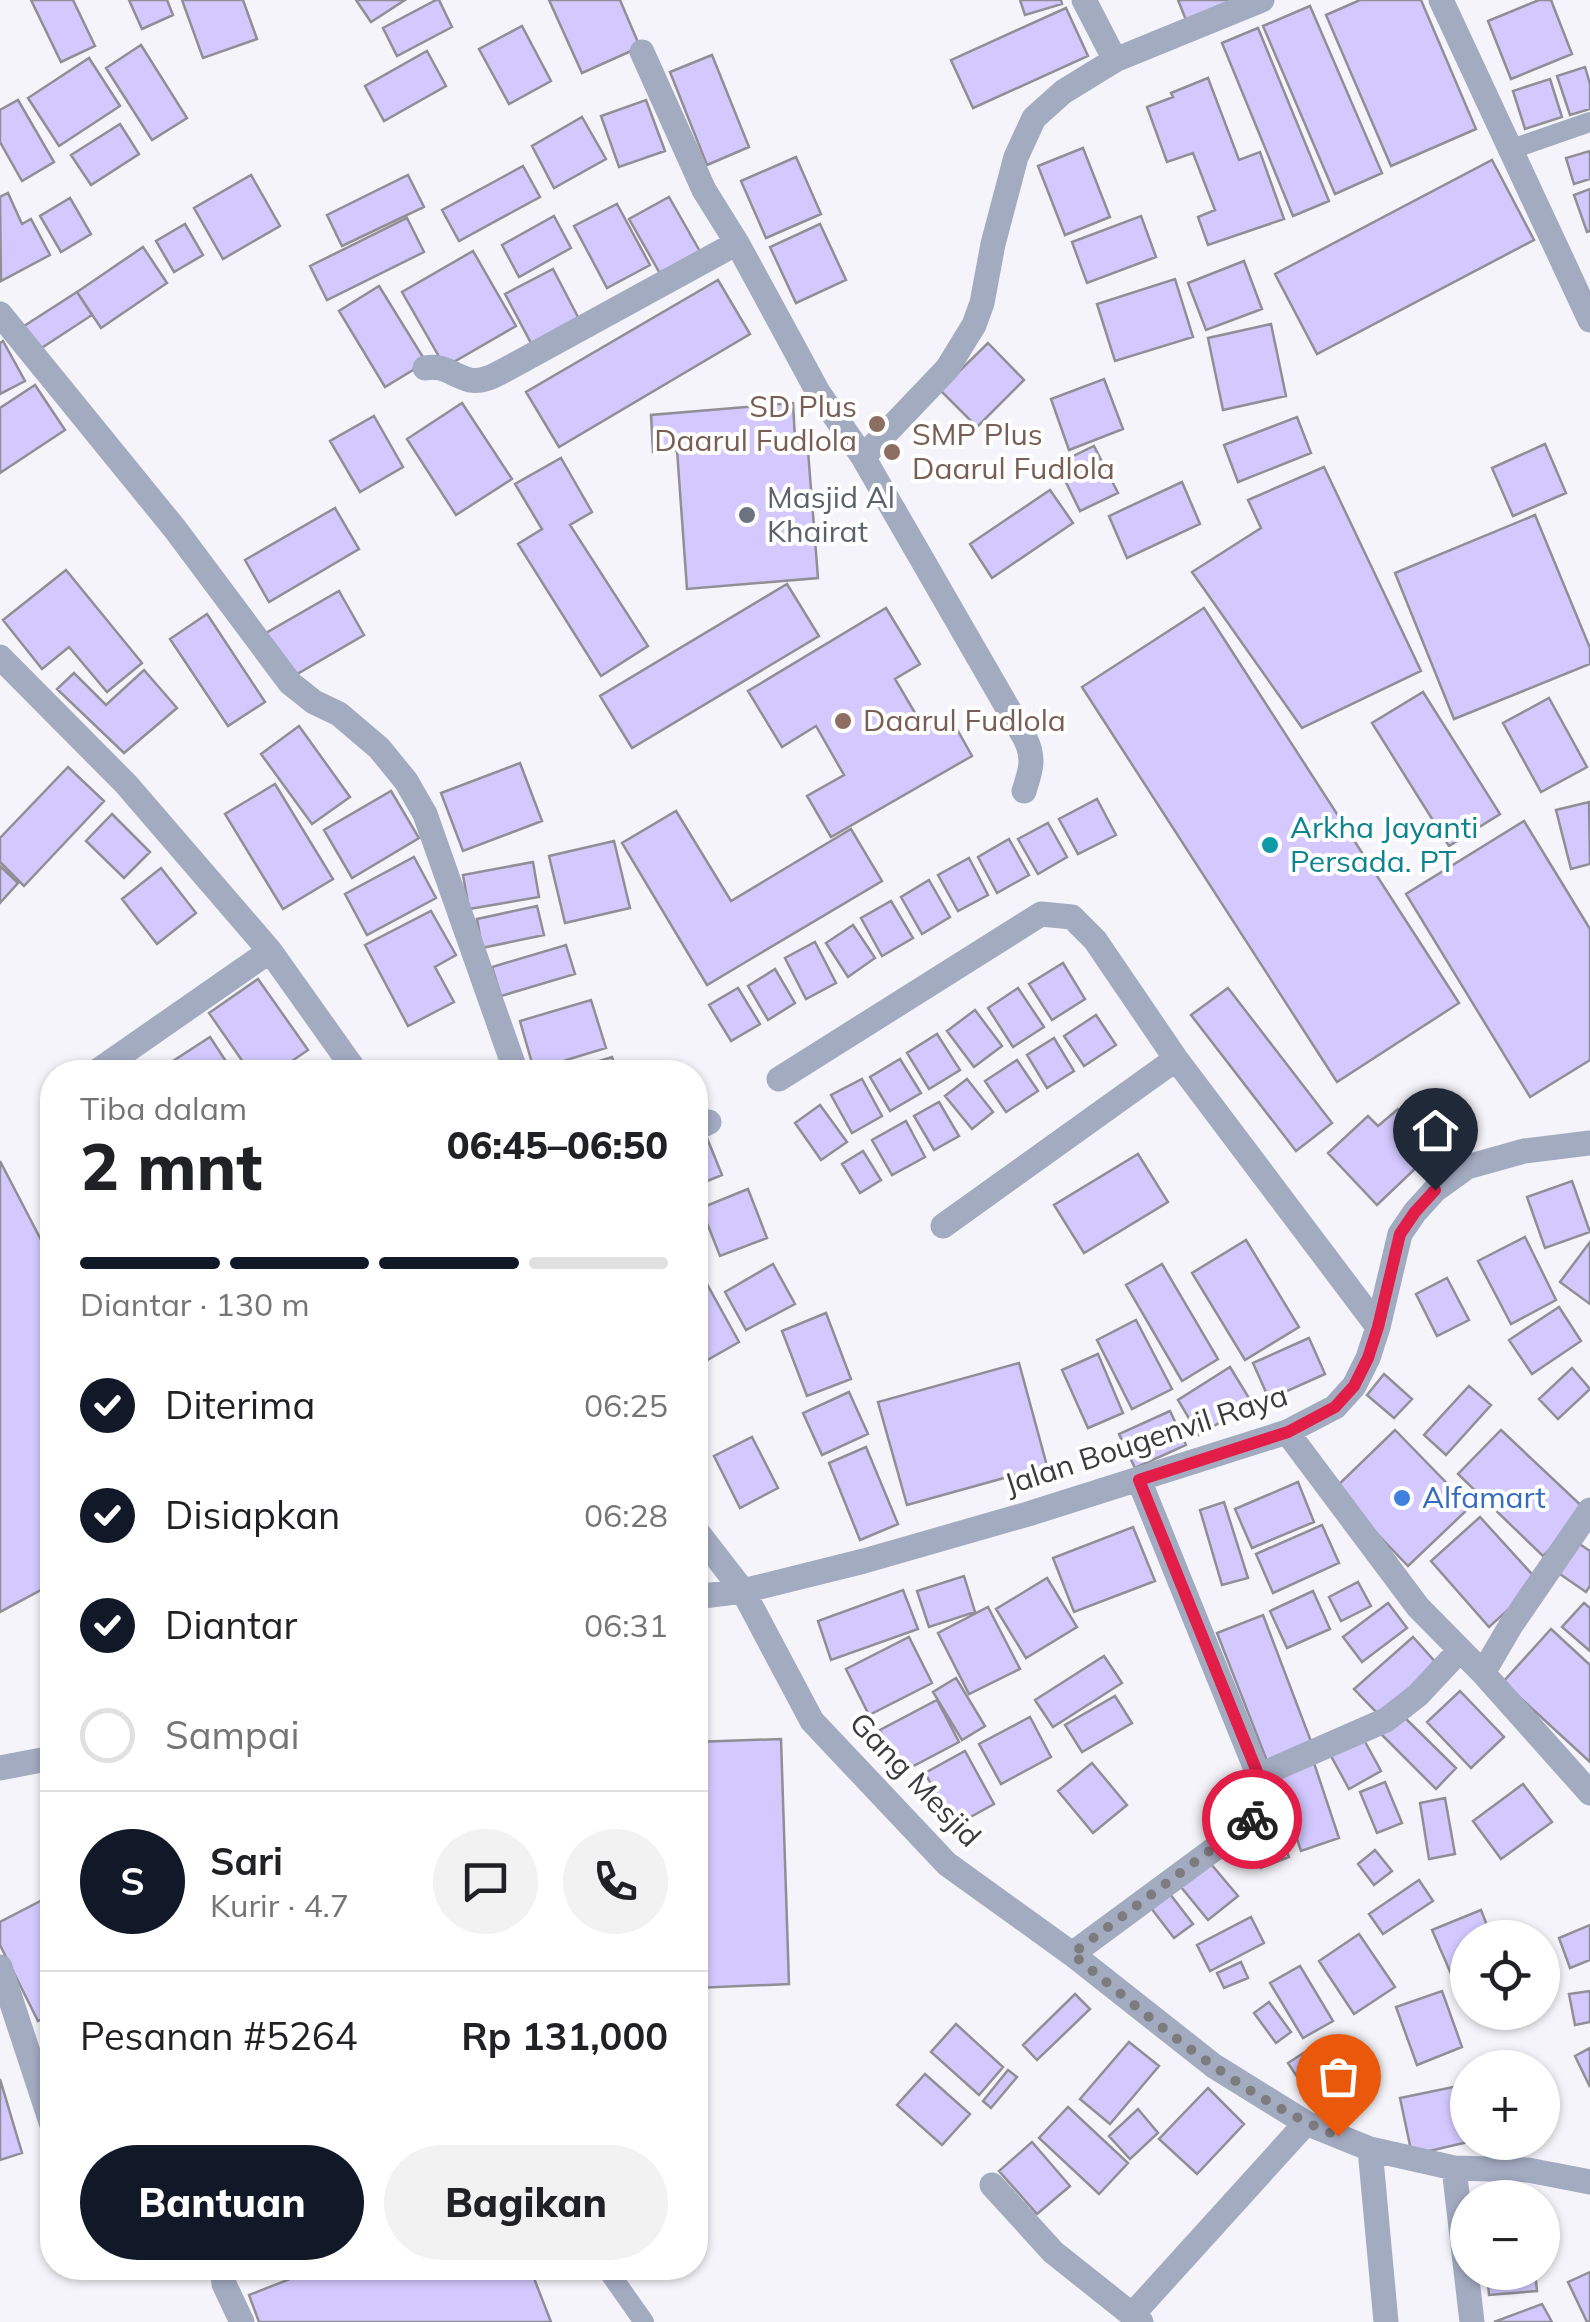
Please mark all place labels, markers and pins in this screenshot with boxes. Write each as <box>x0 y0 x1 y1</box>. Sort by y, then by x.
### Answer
place label: SD Plus Daarul Fudlola <box>654 387 857 459</box>
marker: SD Plus Daarul Fudlola <box>866 413 888 435</box>
place label: SMP Plus Daarul Fudlola <box>912 415 1115 487</box>
marker: SMP Plus Daarul Fudlola <box>881 441 903 463</box>
place label: Masjid Al Khairat <box>767 478 895 550</box>
marker: Masjid Al Khairat <box>736 504 758 526</box>
place label: Daarul Fudlola <box>863 701 1066 739</box>
marker: Daarul Fudlola <box>832 710 854 732</box>
place label: Arkha Jayanti Persada. PT <box>1290 808 1478 880</box>
marker: Arkha Jayanti Persada. PT <box>1259 834 1281 856</box>
pin <box>1393 1088 1478 1191</box>
place label: Alfamart <box>1422 1478 1546 1516</box>
marker: Alfamart <box>1391 1487 1413 1509</box>
pin <box>1296 2034 1381 2137</box>

